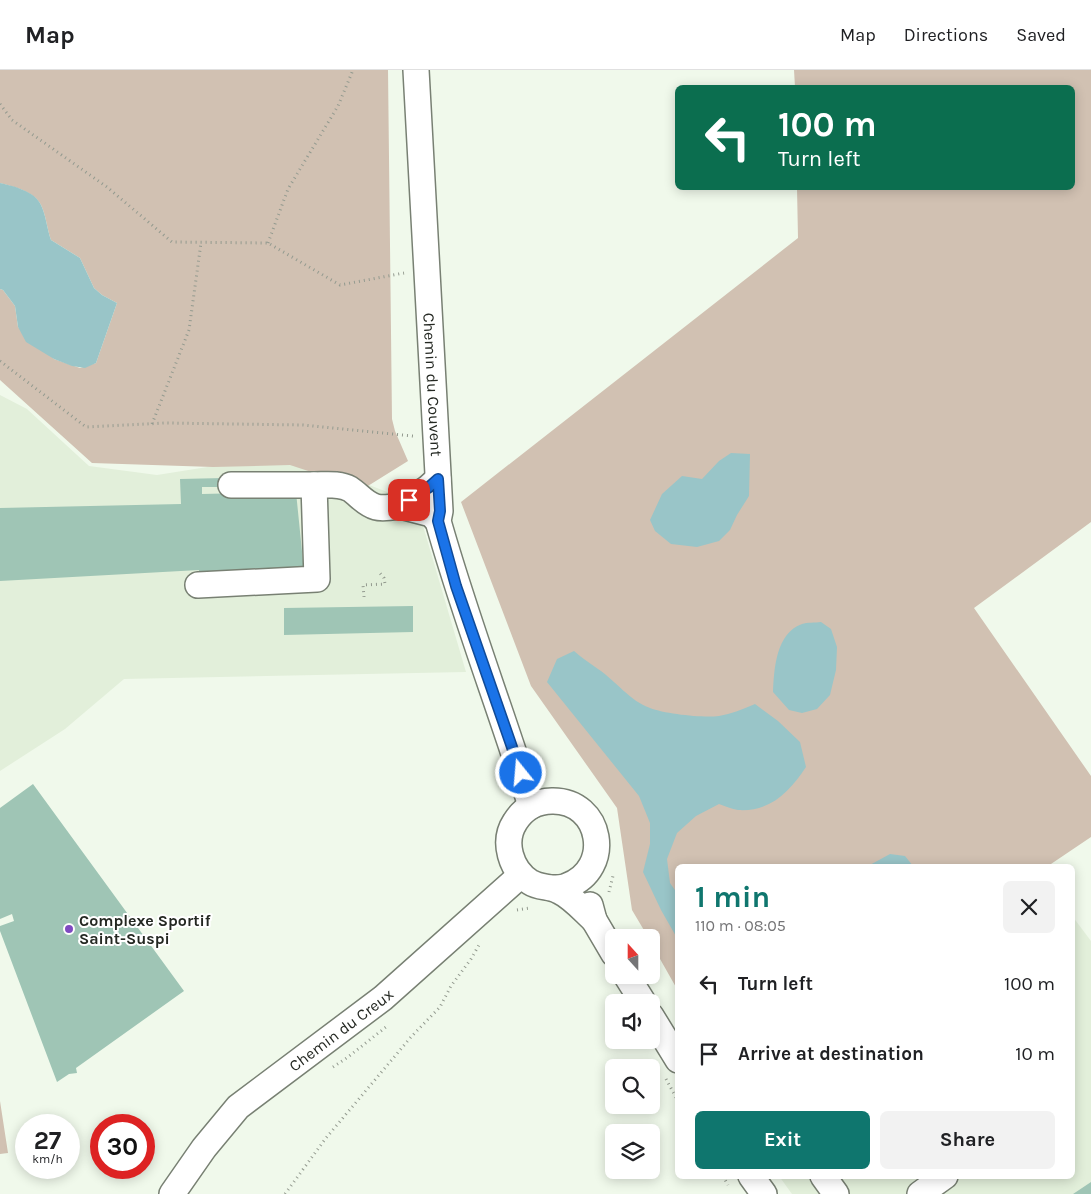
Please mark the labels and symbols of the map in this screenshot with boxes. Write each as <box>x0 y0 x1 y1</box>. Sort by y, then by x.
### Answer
street label: Chemin du Couvent <box>420 312 447 457</box>
pin <box>388 479 430 521</box>
position arrow <box>494 746 546 798</box>
place label: Complexe Sportif Saint-Suspi <box>79 911 211 948</box>
marker: Complexe Sportif Saint-Suspi <box>63 923 75 935</box>
north arrow <box>605 929 660 984</box>
street label: Chemin du Creux <box>285 984 397 1075</box>
speed limit sign: 30 <box>90 1114 155 1179</box>

